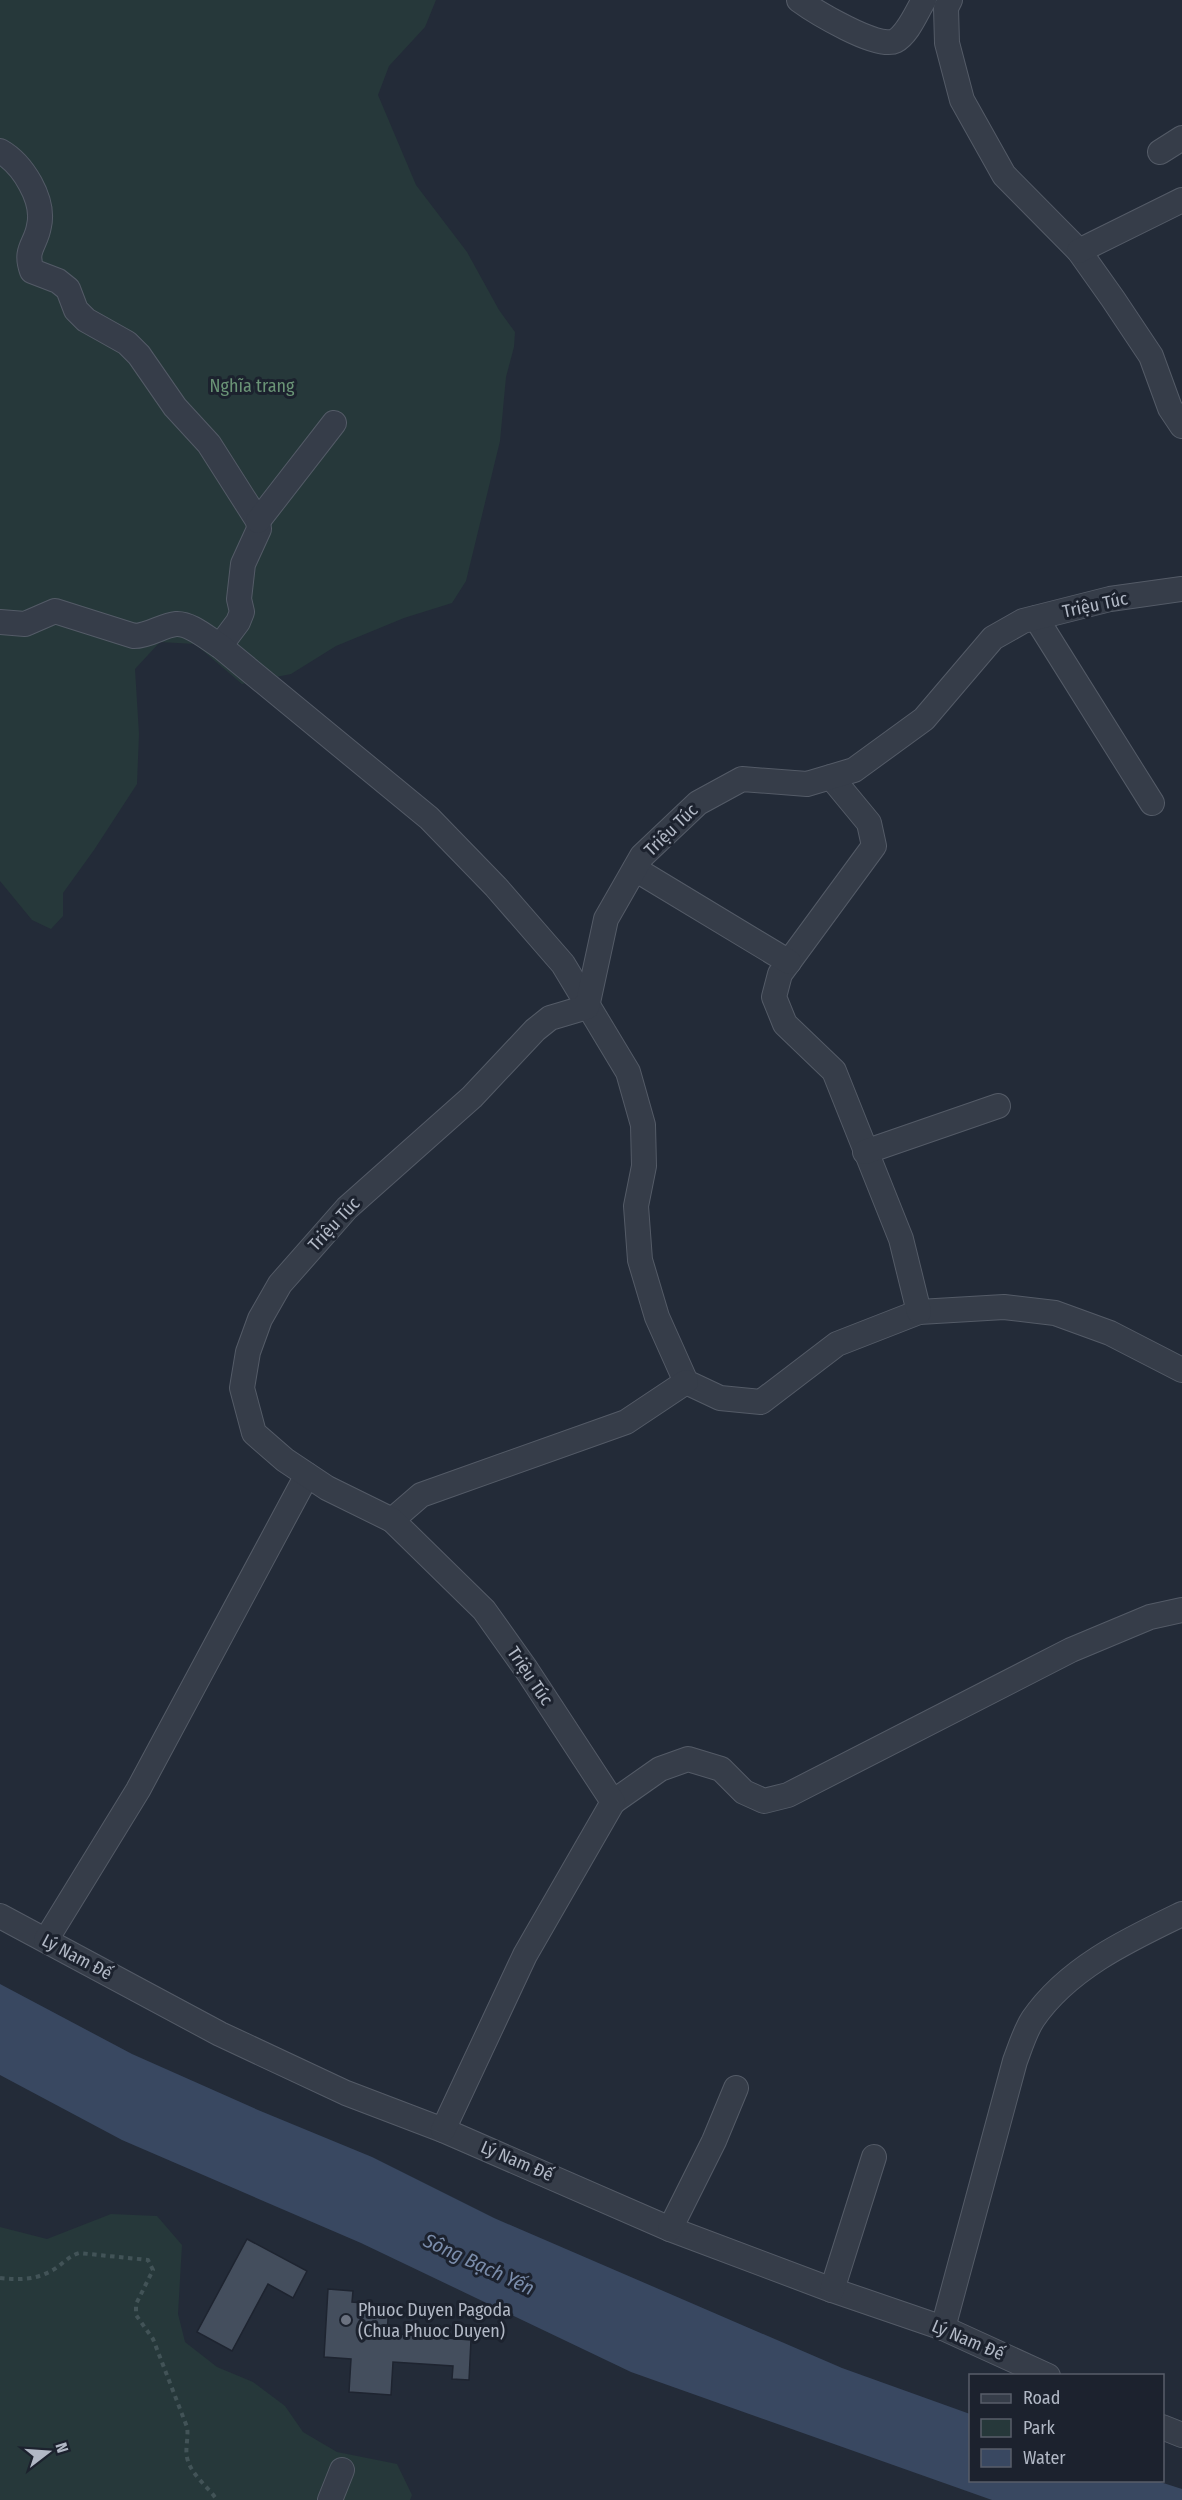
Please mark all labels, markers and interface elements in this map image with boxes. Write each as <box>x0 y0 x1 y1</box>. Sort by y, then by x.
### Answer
park label: Nghĩa trang <box>210 375 295 397</box>
street label: Triệu Túc <box>1060 587 1130 623</box>
street label: Triệu Túc <box>640 799 703 861</box>
street label: Triệu Túc <box>303 1192 365 1256</box>
street label: Triệu Túc <box>502 1643 558 1710</box>
street label: Lý Nam Đế <box>38 1929 116 1985</box>
street label: Lý Nam Đế <box>478 2136 557 2186</box>
water label: Sông Bạch Yến <box>419 2227 538 2300</box>
place label: Phuoc Duyen Pagoda (Chua Phuoc Duyen) <box>358 2299 511 2342</box>
marker: Phuoc Duyen Pagoda (Chua Phuoc Duyen) <box>339 2313 353 2327</box>
street label: Lý Nam Đế <box>929 2315 1008 2365</box>
legend <box>969 2374 1164 2482</box>
text: Road <box>1023 2387 1060 2409</box>
text: Park <box>1023 2417 1056 2439</box>
north arrow <box>18 2422 78 2482</box>
text: N <box>51 2440 72 2455</box>
text: Water <box>1023 2447 1066 2469</box>

